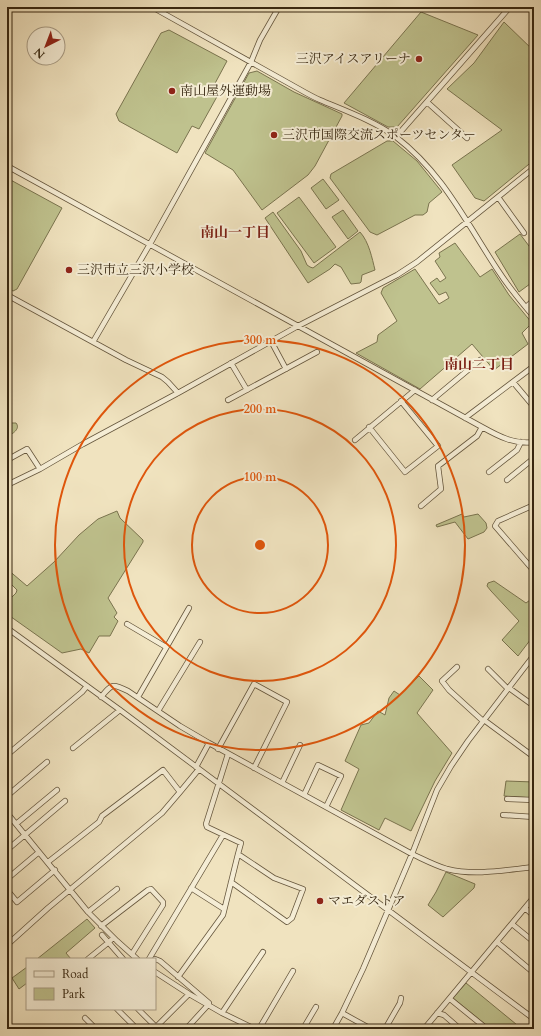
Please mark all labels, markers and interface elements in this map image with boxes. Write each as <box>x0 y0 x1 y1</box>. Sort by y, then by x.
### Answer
north arrow <box>26 26 66 66</box>
text: N <box>31 44 48 62</box>
place label: 三沢アイスアリーナ <box>296 50 411 68</box>
marker: 三沢アイスアリーナ <box>414 54 424 64</box>
place label: 南山屋外運動場 <box>180 82 271 100</box>
marker: 南山屋外運動場 <box>167 86 177 96</box>
place label: 三沢市国際交流スポーツセンター <box>282 126 476 144</box>
marker: 三沢市国際交流スポーツセンター <box>269 130 279 140</box>
district label: 南山一丁目 <box>200 223 270 242</box>
place label: 三沢市立三沢小学校 <box>77 261 194 279</box>
marker: 三沢市立三沢小学校 <box>64 265 74 275</box>
text: 300 m <box>244 332 277 348</box>
district label: 南山二丁目 <box>444 355 514 374</box>
text: 200 m <box>244 401 277 417</box>
text: 100 m <box>244 469 277 485</box>
centre of rings <box>253 538 267 552</box>
place label: マエダストア <box>328 892 406 910</box>
marker: マエダストア <box>315 896 325 906</box>
legend <box>26 958 156 1010</box>
text: Road <box>62 966 89 982</box>
text: Park <box>62 986 86 1002</box>

